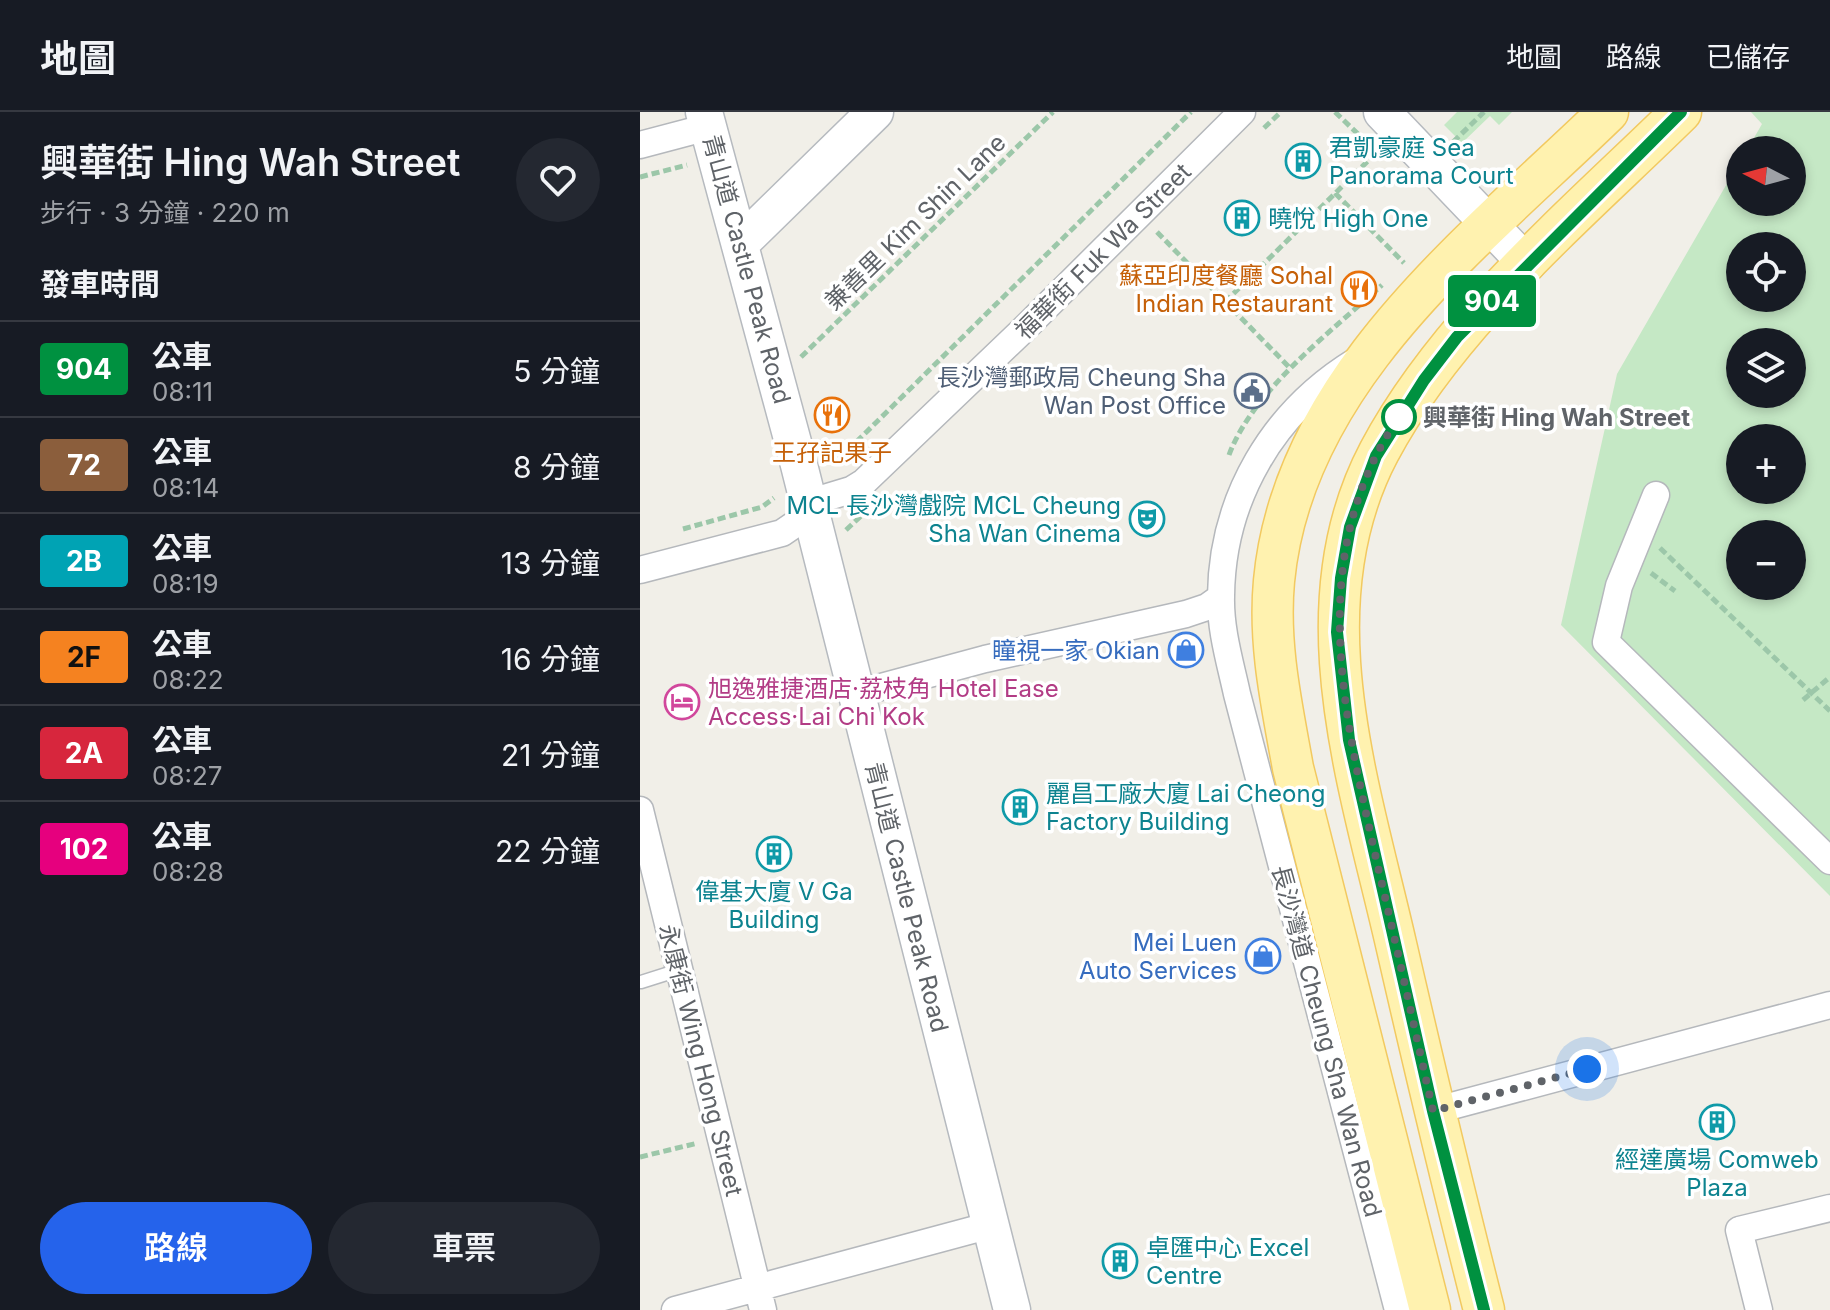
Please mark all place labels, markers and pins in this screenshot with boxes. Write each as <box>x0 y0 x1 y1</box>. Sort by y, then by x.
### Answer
place label: 君凱豪庭 Sea Panorama Court <box>1329 133 1514 190</box>
building icon: 君凱豪庭 Sea Panorama Court <box>1284 142 1322 180</box>
building icon: 曉悅 High One <box>1223 199 1261 237</box>
place label: 曉悅 High One <box>1268 204 1429 233</box>
place label: 蘇亞印度餐廳 Sohal Indian Restaurant <box>1119 261 1333 318</box>
restaurant icon: 蘇亞印度餐廳 Sohal Indian Restaurant <box>1340 270 1378 308</box>
place label: 長沙灣郵政局 Cheung Sha Wan Post Office <box>937 363 1226 420</box>
public building icon: 長沙灣郵政局 Cheung Sha Wan Post Office <box>1233 372 1271 410</box>
restaurant icon: 王孖記果子 <box>813 396 851 434</box>
marker: 興華街 Hing Wah Street <box>1382 400 1416 434</box>
place label: 興華街 Hing Wah Street <box>1423 403 1690 432</box>
place label: 王孖記果子 <box>772 438 892 467</box>
place label: MCL 長沙灣戲院 MCL Cheung Sha Wan Cinema <box>786 491 1121 548</box>
theatre icon: MCL 長沙灣戲院 MCL Cheung Sha Wan Cinema <box>1128 500 1166 538</box>
shop icon: 瞳視一家 Okian <box>1167 631 1205 669</box>
place label: 瞳視一家 Okian <box>992 636 1160 665</box>
place label: 旭逸雅捷酒店·荔枝角 Hotel Ease Access·Lai Chi Kok <box>708 674 1059 731</box>
hotel icon: 旭逸雅捷酒店·荔枝角 Hotel Ease Access·Lai Chi Kok <box>663 683 701 721</box>
place label: 麗昌工廠大廈 Lai Cheong Factory Building <box>1046 779 1325 836</box>
building icon: 麗昌工廠大廈 Lai Cheong Factory Building <box>1001 788 1039 826</box>
building icon: 偉基大廈 V Ga Building <box>755 835 793 873</box>
place label: 偉基大廈 V Ga Building <box>695 877 853 934</box>
place label: Mei Luen Auto Services <box>1079 928 1237 985</box>
shop icon: Mei Luen Auto Services <box>1244 937 1282 975</box>
building icon: 經達廣場 Comweb Plaza <box>1698 1103 1736 1141</box>
place label: 經達廣場 Comweb Plaza <box>1615 1145 1819 1202</box>
place label: 卓匯中心 Excel Centre <box>1146 1233 1309 1290</box>
building icon: 卓匯中心 Excel Centre <box>1101 1242 1139 1280</box>

